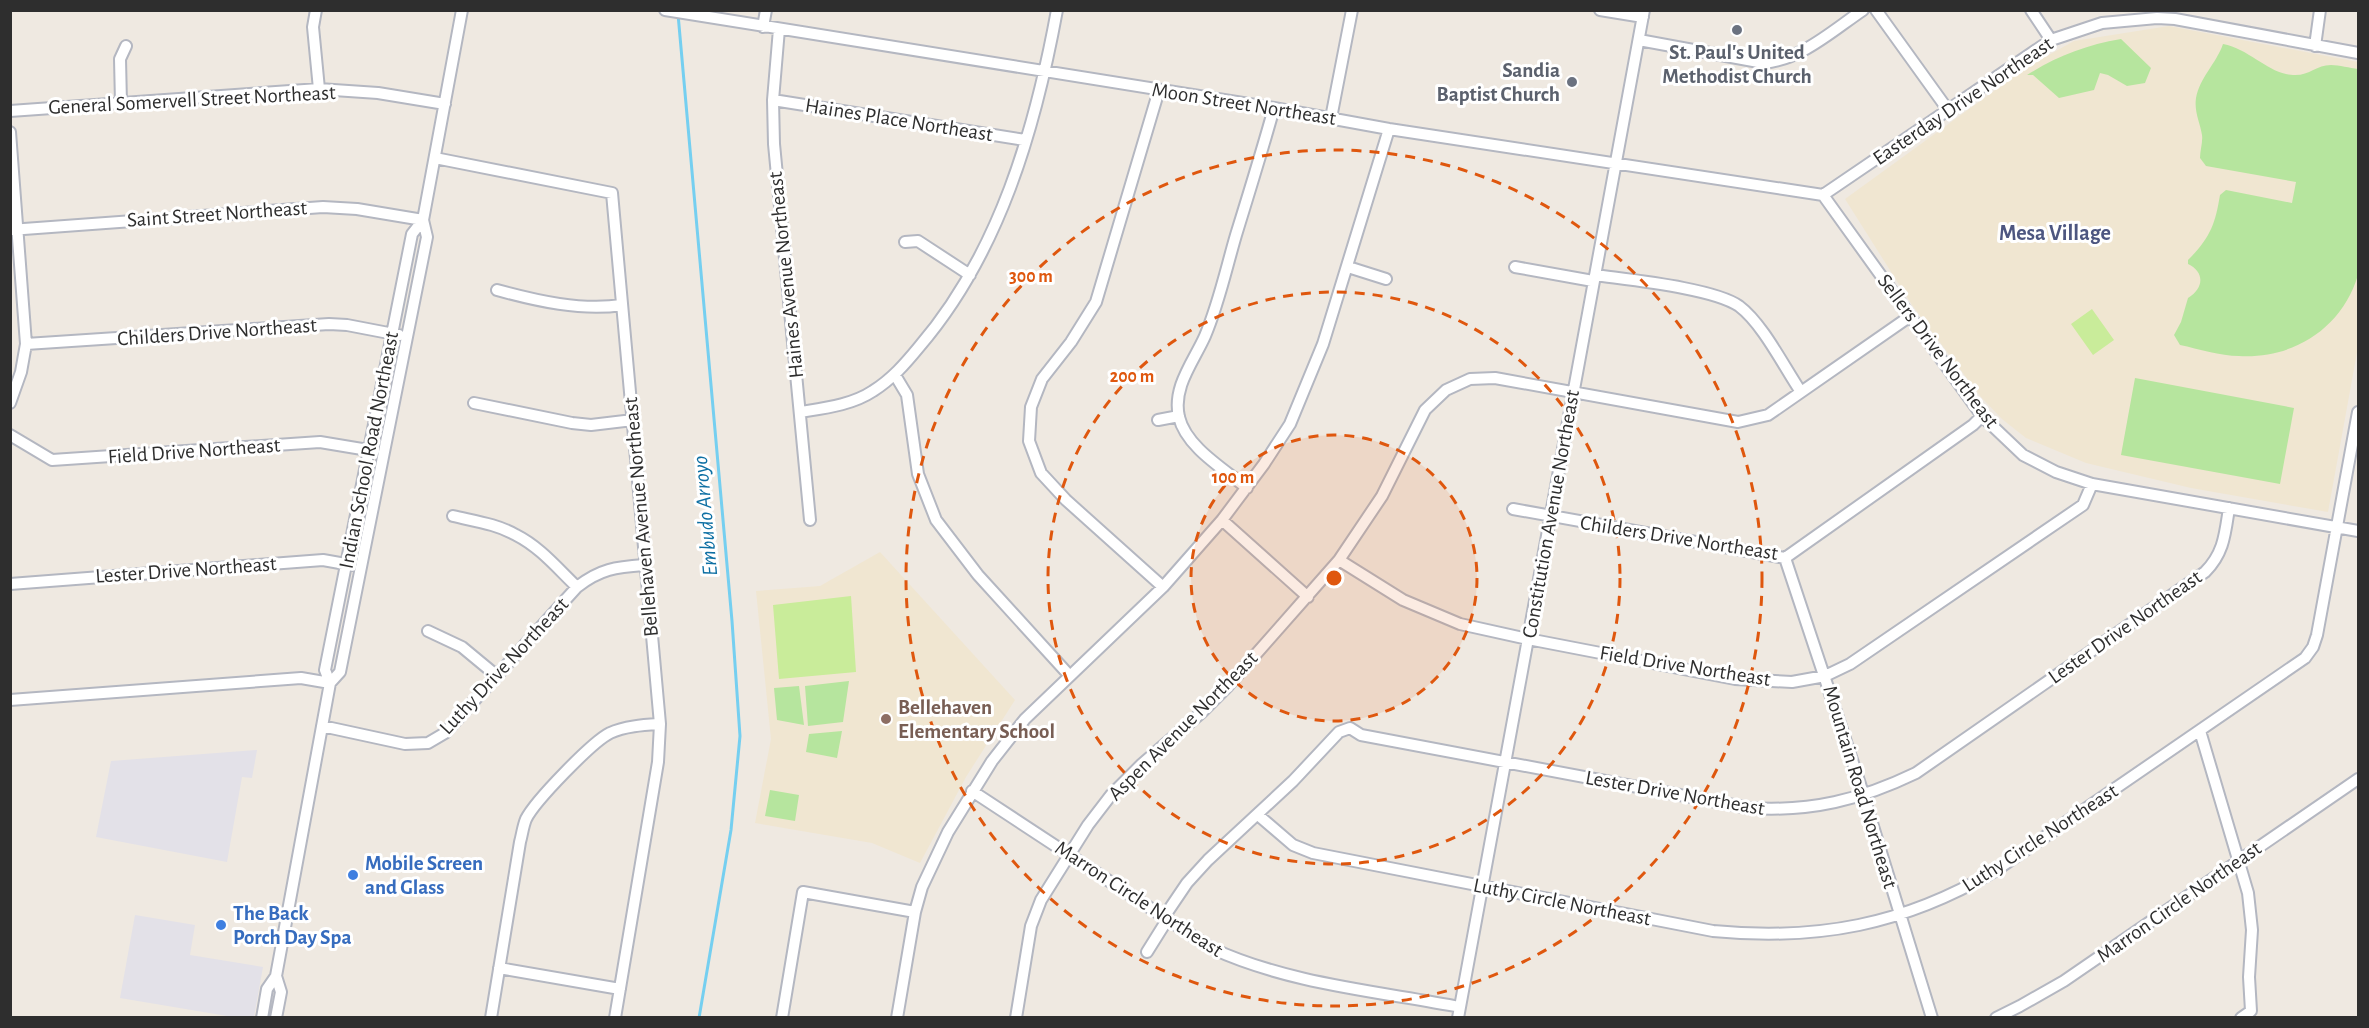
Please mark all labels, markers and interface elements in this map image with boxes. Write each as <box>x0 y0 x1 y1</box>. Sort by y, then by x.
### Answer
marker: St. Paul's United Methodist Church <box>1730 23 1744 37</box>
street label: Easterday Drive Northeast <box>1869 33 2057 169</box>
place label: St. Paul's United Methodist Church <box>1662 42 1812 87</box>
place label: Sandia Baptist Church <box>1436 60 1560 105</box>
marker: Sandia Baptist Church <box>1565 75 1579 89</box>
street label: Moon Street Northeast <box>1150 79 1338 129</box>
street label: General Somervell Street Northeast <box>48 82 337 118</box>
street label: Haines Place Northeast <box>804 95 995 145</box>
street label: Haines Avenue Northeast <box>765 170 807 379</box>
street label: Saint Street Northeast <box>126 197 308 231</box>
district label: Mesa Village <box>1999 222 2111 244</box>
text: 300 m <box>1009 268 1053 286</box>
street label: Sellers Drive Northeast <box>1873 270 2003 432</box>
street label: Childers Drive Northeast <box>116 315 318 349</box>
street label: Indian School Road Northeast <box>336 329 402 570</box>
text: 200 m <box>1110 368 1154 386</box>
street label: Constitution Avenue Northeast <box>1519 388 1583 640</box>
street label: Bellehaven Avenue Northeast <box>620 396 662 638</box>
street label: Field Drive Northeast <box>107 434 281 468</box>
water label: Embudo Arroyo <box>689 455 721 577</box>
text: 100 m <box>1212 469 1254 487</box>
street label: Childers Drive Northeast <box>1579 512 1780 564</box>
street label: Lester Drive Northeast <box>95 553 278 587</box>
street label: Lester Drive Northeast <box>2045 566 2206 688</box>
centre of rings <box>1324 568 1344 588</box>
street label: Luthy Drive Northeast <box>435 593 573 738</box>
street label: Field Drive Northeast <box>1598 642 1772 690</box>
street label: Aspen Avenue Northeast <box>1104 647 1262 805</box>
street label: Mountain Road Northeast <box>1819 683 1901 891</box>
place label: Bellehaven Elementary School <box>898 697 1055 742</box>
marker: Bellehaven Elementary School <box>879 712 893 726</box>
street label: Lester Drive Northeast <box>1584 767 1767 819</box>
street label: Luthy Circle Northeast <box>1959 780 2122 896</box>
street label: Marron Circle Northeast <box>1051 837 1227 961</box>
street label: Marron Circle Northeast <box>2093 837 2265 967</box>
place label: Mobile Screen and Glass <box>365 853 483 898</box>
marker: Mobile Screen and Glass <box>346 868 360 882</box>
street label: Luthy Circle Northeast <box>1471 874 1653 930</box>
place label: The Back Porch Day Spa <box>233 903 352 948</box>
marker: The Back Porch Day Spa <box>214 918 228 932</box>

